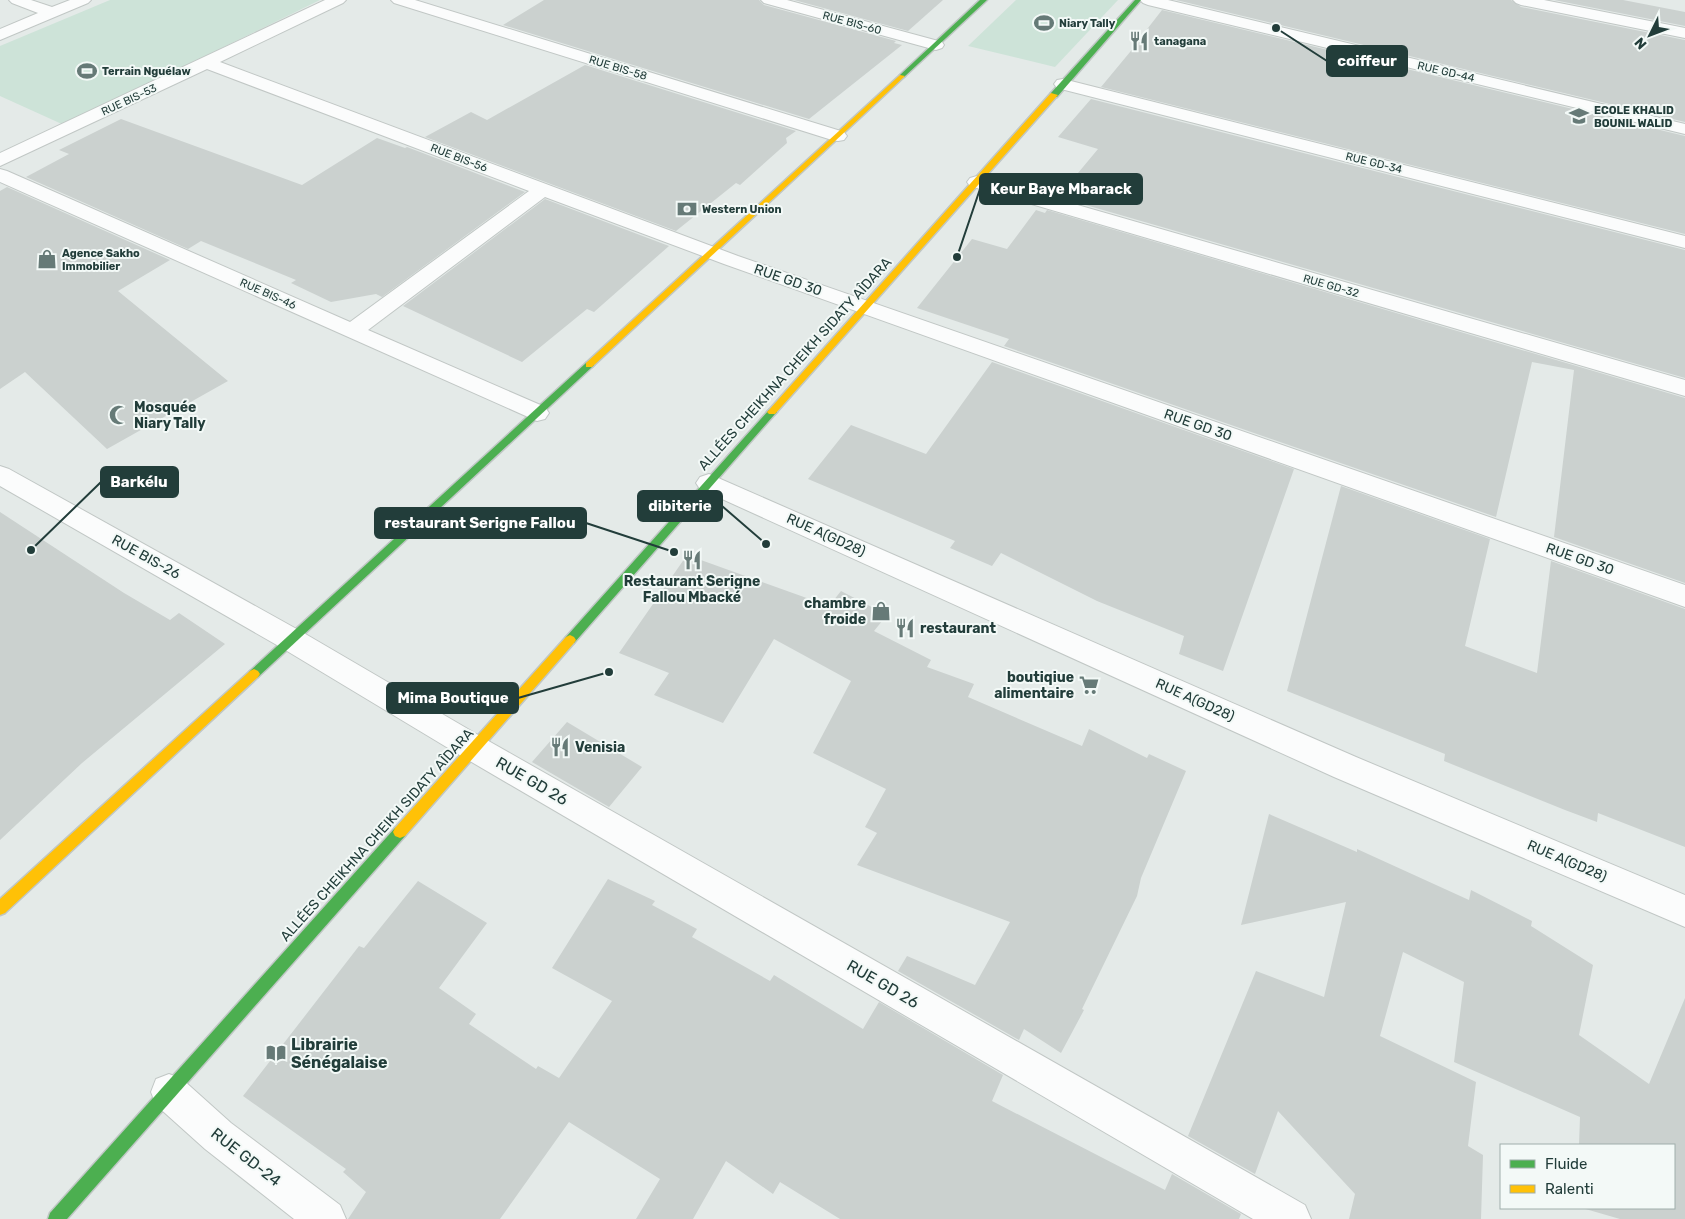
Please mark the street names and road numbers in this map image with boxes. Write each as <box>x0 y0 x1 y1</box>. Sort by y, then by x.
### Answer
street label: RUE BIS-60 <box>821 9 883 37</box>
street label: RUE BIS-58 <box>587 53 649 83</box>
street label: RUE GD-44 <box>1416 59 1476 85</box>
street label: RUE BIS-53 <box>99 81 159 119</box>
street label: RUE BIS-56 <box>429 141 490 175</box>
street label: RUE GD-34 <box>1344 150 1404 176</box>
street label: ALLÉES CHEIKHNA CHEIKH SIDATY AÎDARA <box>694 253 896 474</box>
street label: RUE GD 30 <box>752 260 824 300</box>
street label: RUE GD-32 <box>1302 272 1360 300</box>
street label: RUE BIS-46 <box>238 276 298 312</box>
street label: RUE GD 30 <box>1162 405 1234 445</box>
street label: RUE A(GD28) <box>784 510 868 560</box>
street label: RUE BIS-26 <box>109 531 183 583</box>
street label: RUE GD 30 <box>1544 539 1616 579</box>
street label: RUE A(GD28) <box>1153 675 1237 725</box>
street label: ALLÉES CHEIKHNA CHEIKH SIDATY AÎDARA <box>276 724 478 945</box>
street label: RUE GD 26 <box>493 753 572 809</box>
street label: RUE A(GD28) <box>1525 837 1609 885</box>
street label: RUE GD 26 <box>844 956 923 1012</box>
street label: RUE GD-24 <box>207 1124 285 1190</box>

